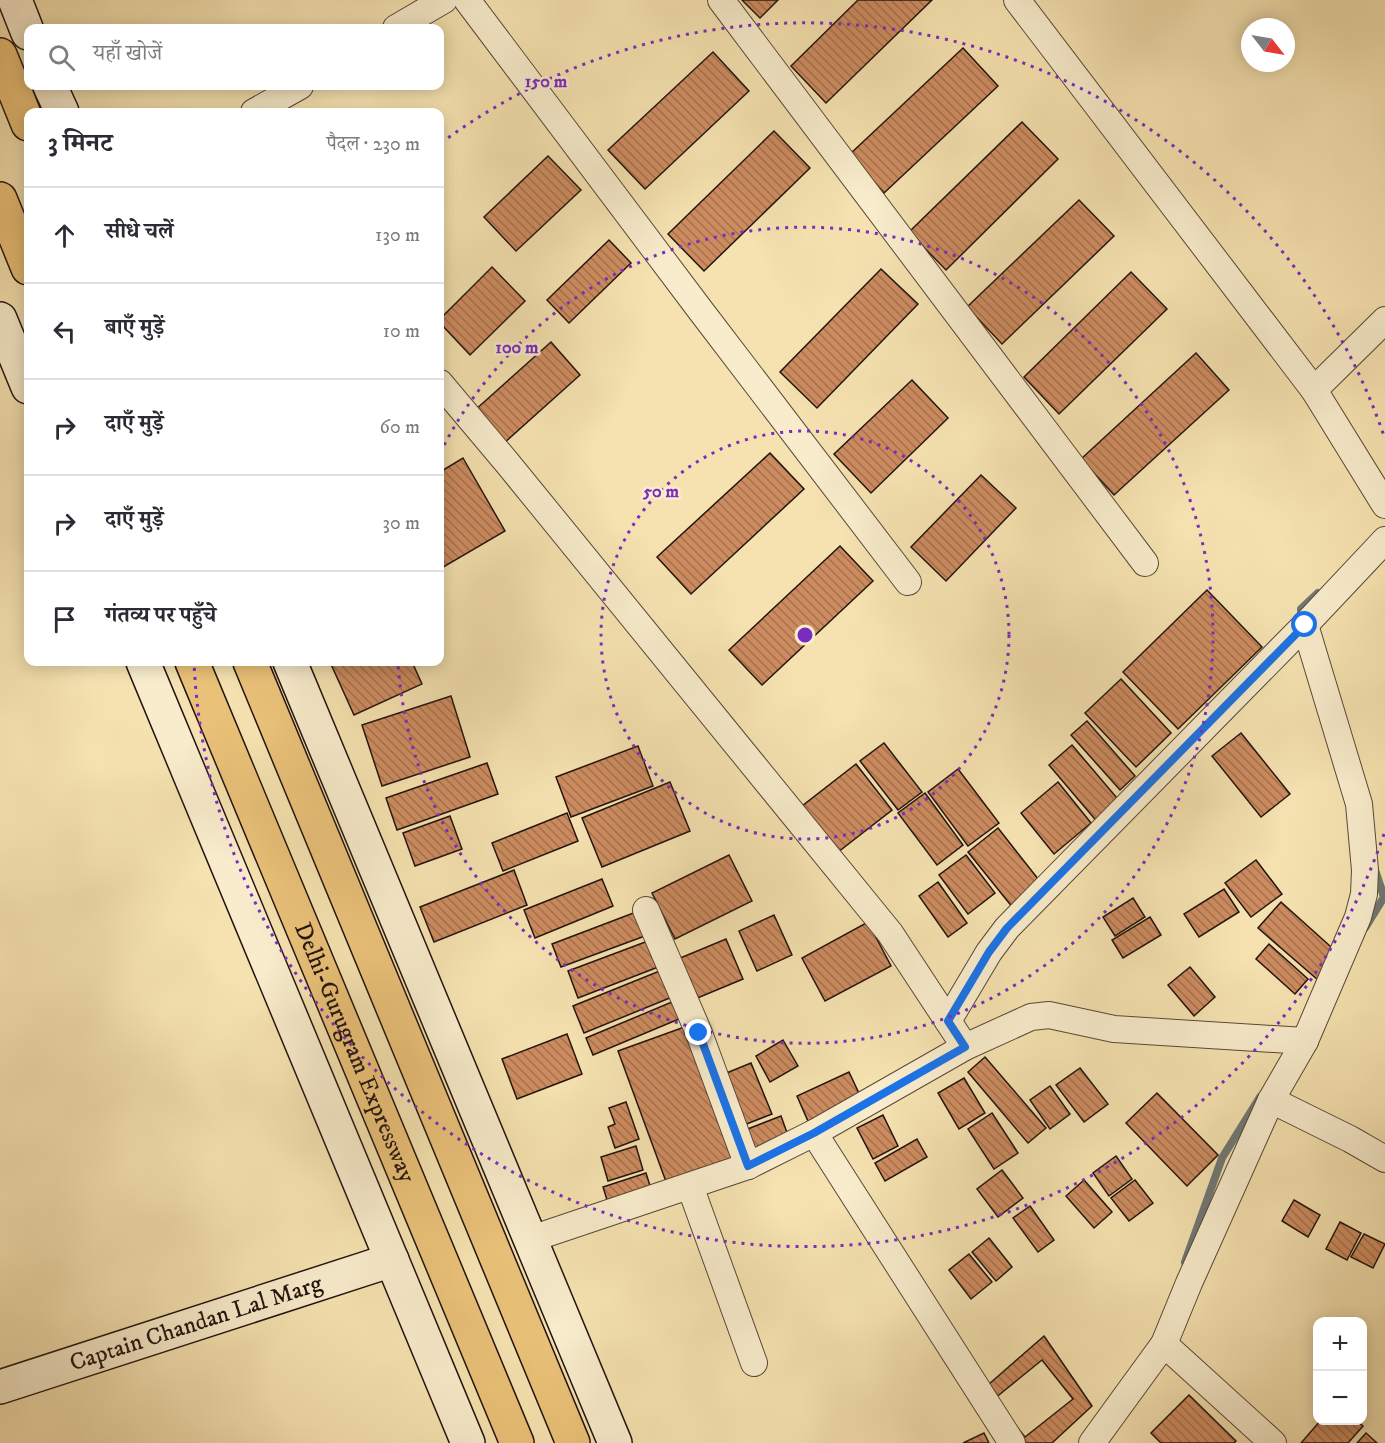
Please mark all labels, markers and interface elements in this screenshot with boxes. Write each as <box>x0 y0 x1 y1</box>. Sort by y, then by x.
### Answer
north arrow <box>1241 18 1295 72</box>
search box <box>24 24 444 90</box>
text: यहाँ खोजें <box>93 40 162 67</box>
icon: search <box>45 41 78 74</box>
text: 150 m <box>525 71 568 93</box>
text: 3 मिनट <box>48 127 113 160</box>
text: पैदल · 230 m <box>327 132 420 157</box>
text: सीधे चलें <box>105 218 174 245</box>
icon: ahead <box>48 219 81 252</box>
text: 130 m <box>375 223 420 248</box>
text: बाएँ मुड़ें <box>105 314 164 341</box>
icon: left <box>48 315 81 348</box>
text: 10 m <box>383 319 420 344</box>
text: 100 m <box>495 337 539 359</box>
text: दाएँ मुड़ें <box>105 410 164 437</box>
icon: right <box>48 411 81 444</box>
text: 60 m <box>380 415 420 440</box>
text: 50 m <box>642 481 679 503</box>
text: दाएँ मुड़ें <box>105 506 164 533</box>
icon: right <box>48 507 81 540</box>
text: 30 m <box>382 511 420 536</box>
text: गंतव्य पर पहुँचे <box>105 602 216 629</box>
icon: arrive <box>48 603 81 636</box>
route start <box>1291 611 1317 637</box>
centre of rings <box>795 625 815 645</box>
street label: Delhi-Gurugram Expressway <box>287 918 422 1188</box>
route end <box>685 1019 711 1045</box>
street label: Captain Chandan Lal Marg <box>66 1268 326 1378</box>
map controls <box>1313 1317 1367 1425</box>
button: + <box>1313 1317 1367 1371</box>
button: − <box>1313 1371 1367 1425</box>

